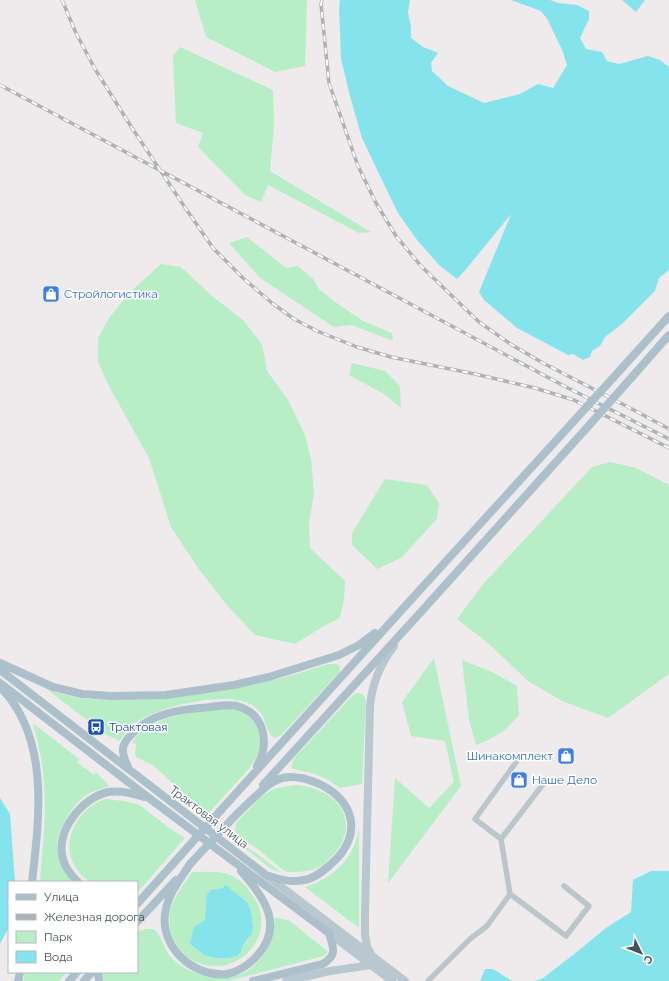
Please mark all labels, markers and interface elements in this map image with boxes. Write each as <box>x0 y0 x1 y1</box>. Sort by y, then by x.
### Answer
shop icon: Стройлогистика <box>41 284 61 304</box>
place label: Стройлогистика <box>64 287 158 301</box>
bus stop icon: Трактовая <box>86 717 106 737</box>
place label: Трактовая <box>109 720 167 734</box>
shop icon: Шинакомплект <box>556 746 576 766</box>
place label: Шинакомплект <box>467 749 553 763</box>
shop icon: Наше Дело <box>509 770 529 790</box>
place label: Наше Дело <box>532 773 597 787</box>
street label: Трактовая улица <box>167 783 251 851</box>
legend <box>8 881 138 973</box>
text: Улица <box>44 890 79 904</box>
text: Железная дорога <box>44 910 145 924</box>
text: Парк <box>44 930 73 944</box>
north arrow <box>621 933 661 973</box>
text: Вода <box>44 950 73 964</box>
text: С <box>640 952 655 967</box>

